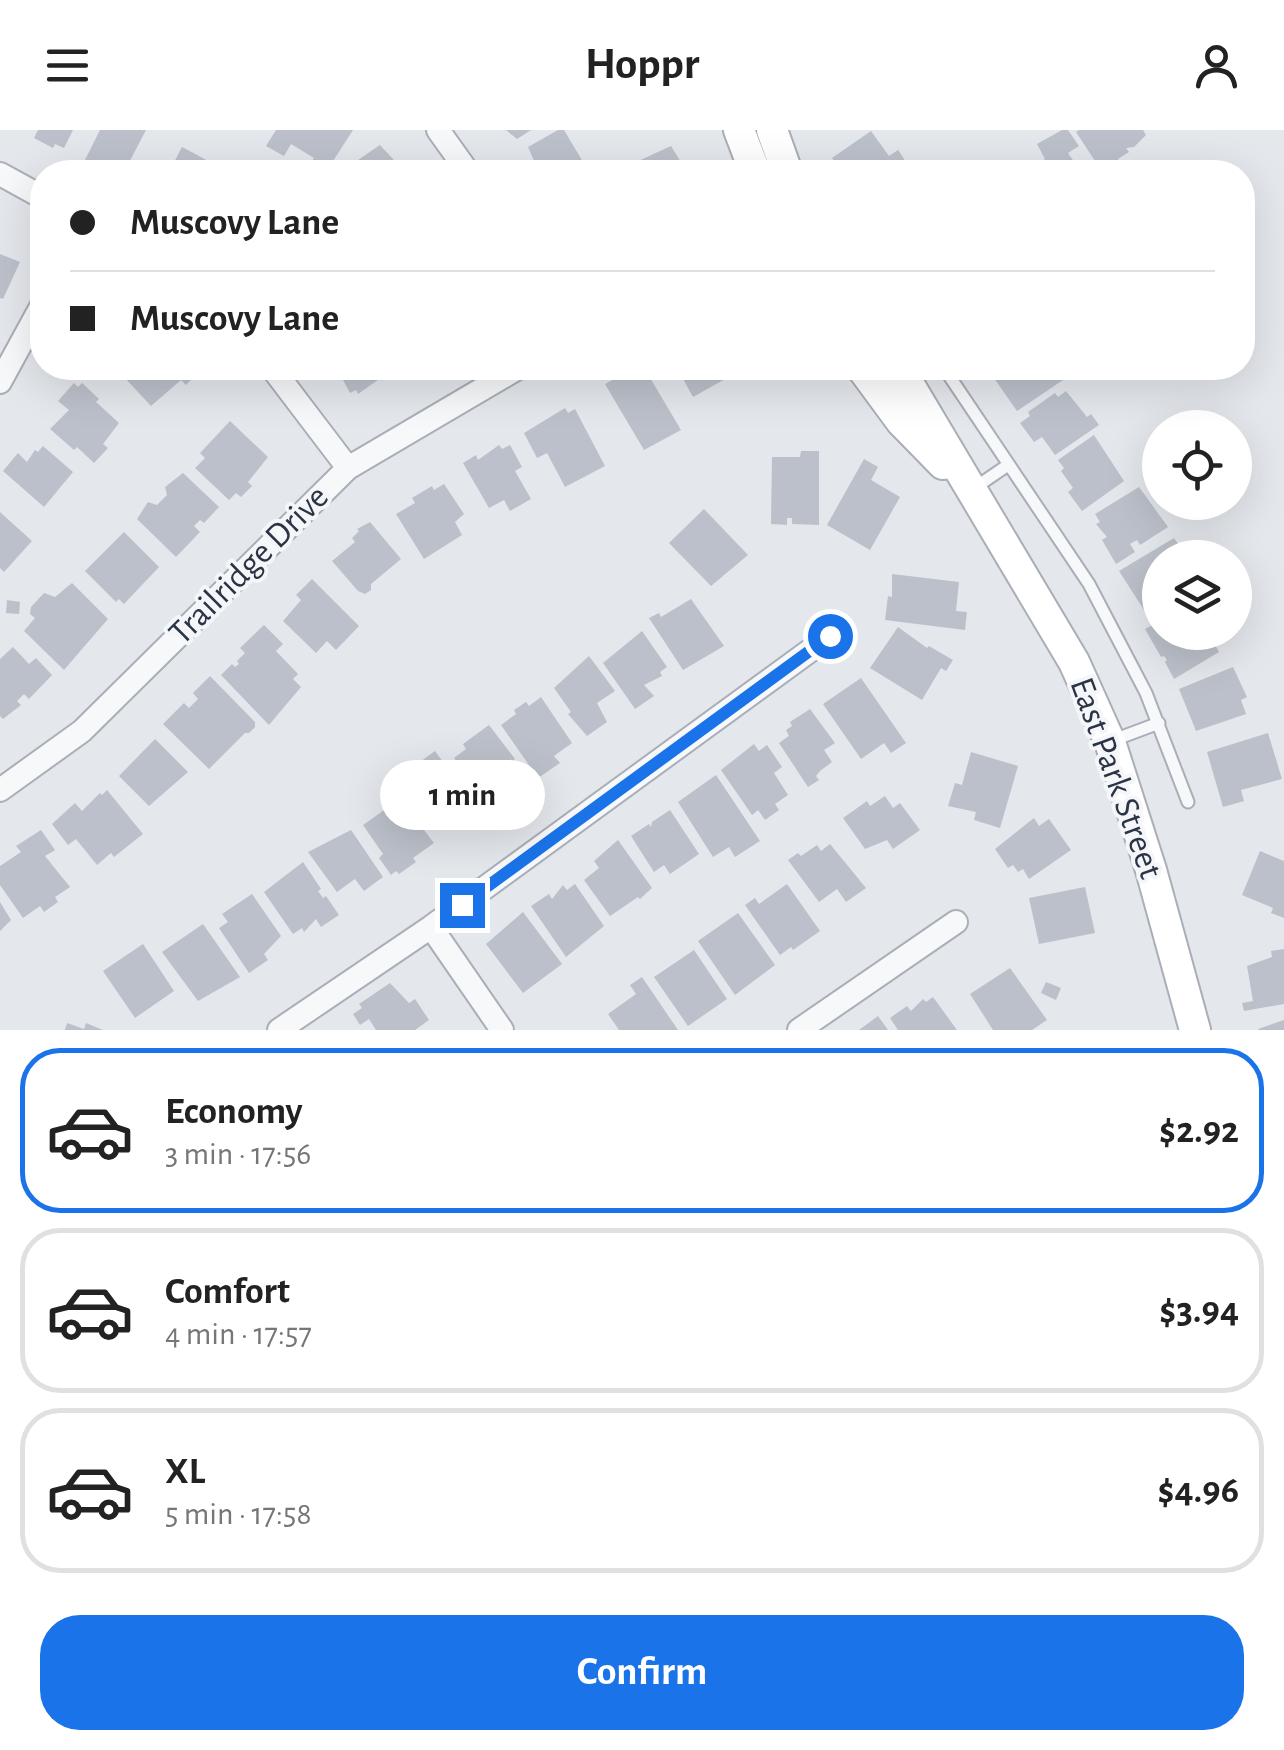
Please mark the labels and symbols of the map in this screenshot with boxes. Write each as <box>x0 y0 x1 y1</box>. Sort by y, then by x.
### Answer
street label: Trailridge Drive <box>163 479 335 651</box>
route start <box>808 614 853 659</box>
street label: East Park Street <box>1064 673 1168 883</box>
callout: 1 min <box>380 760 544 830</box>
route end <box>440 883 485 928</box>

